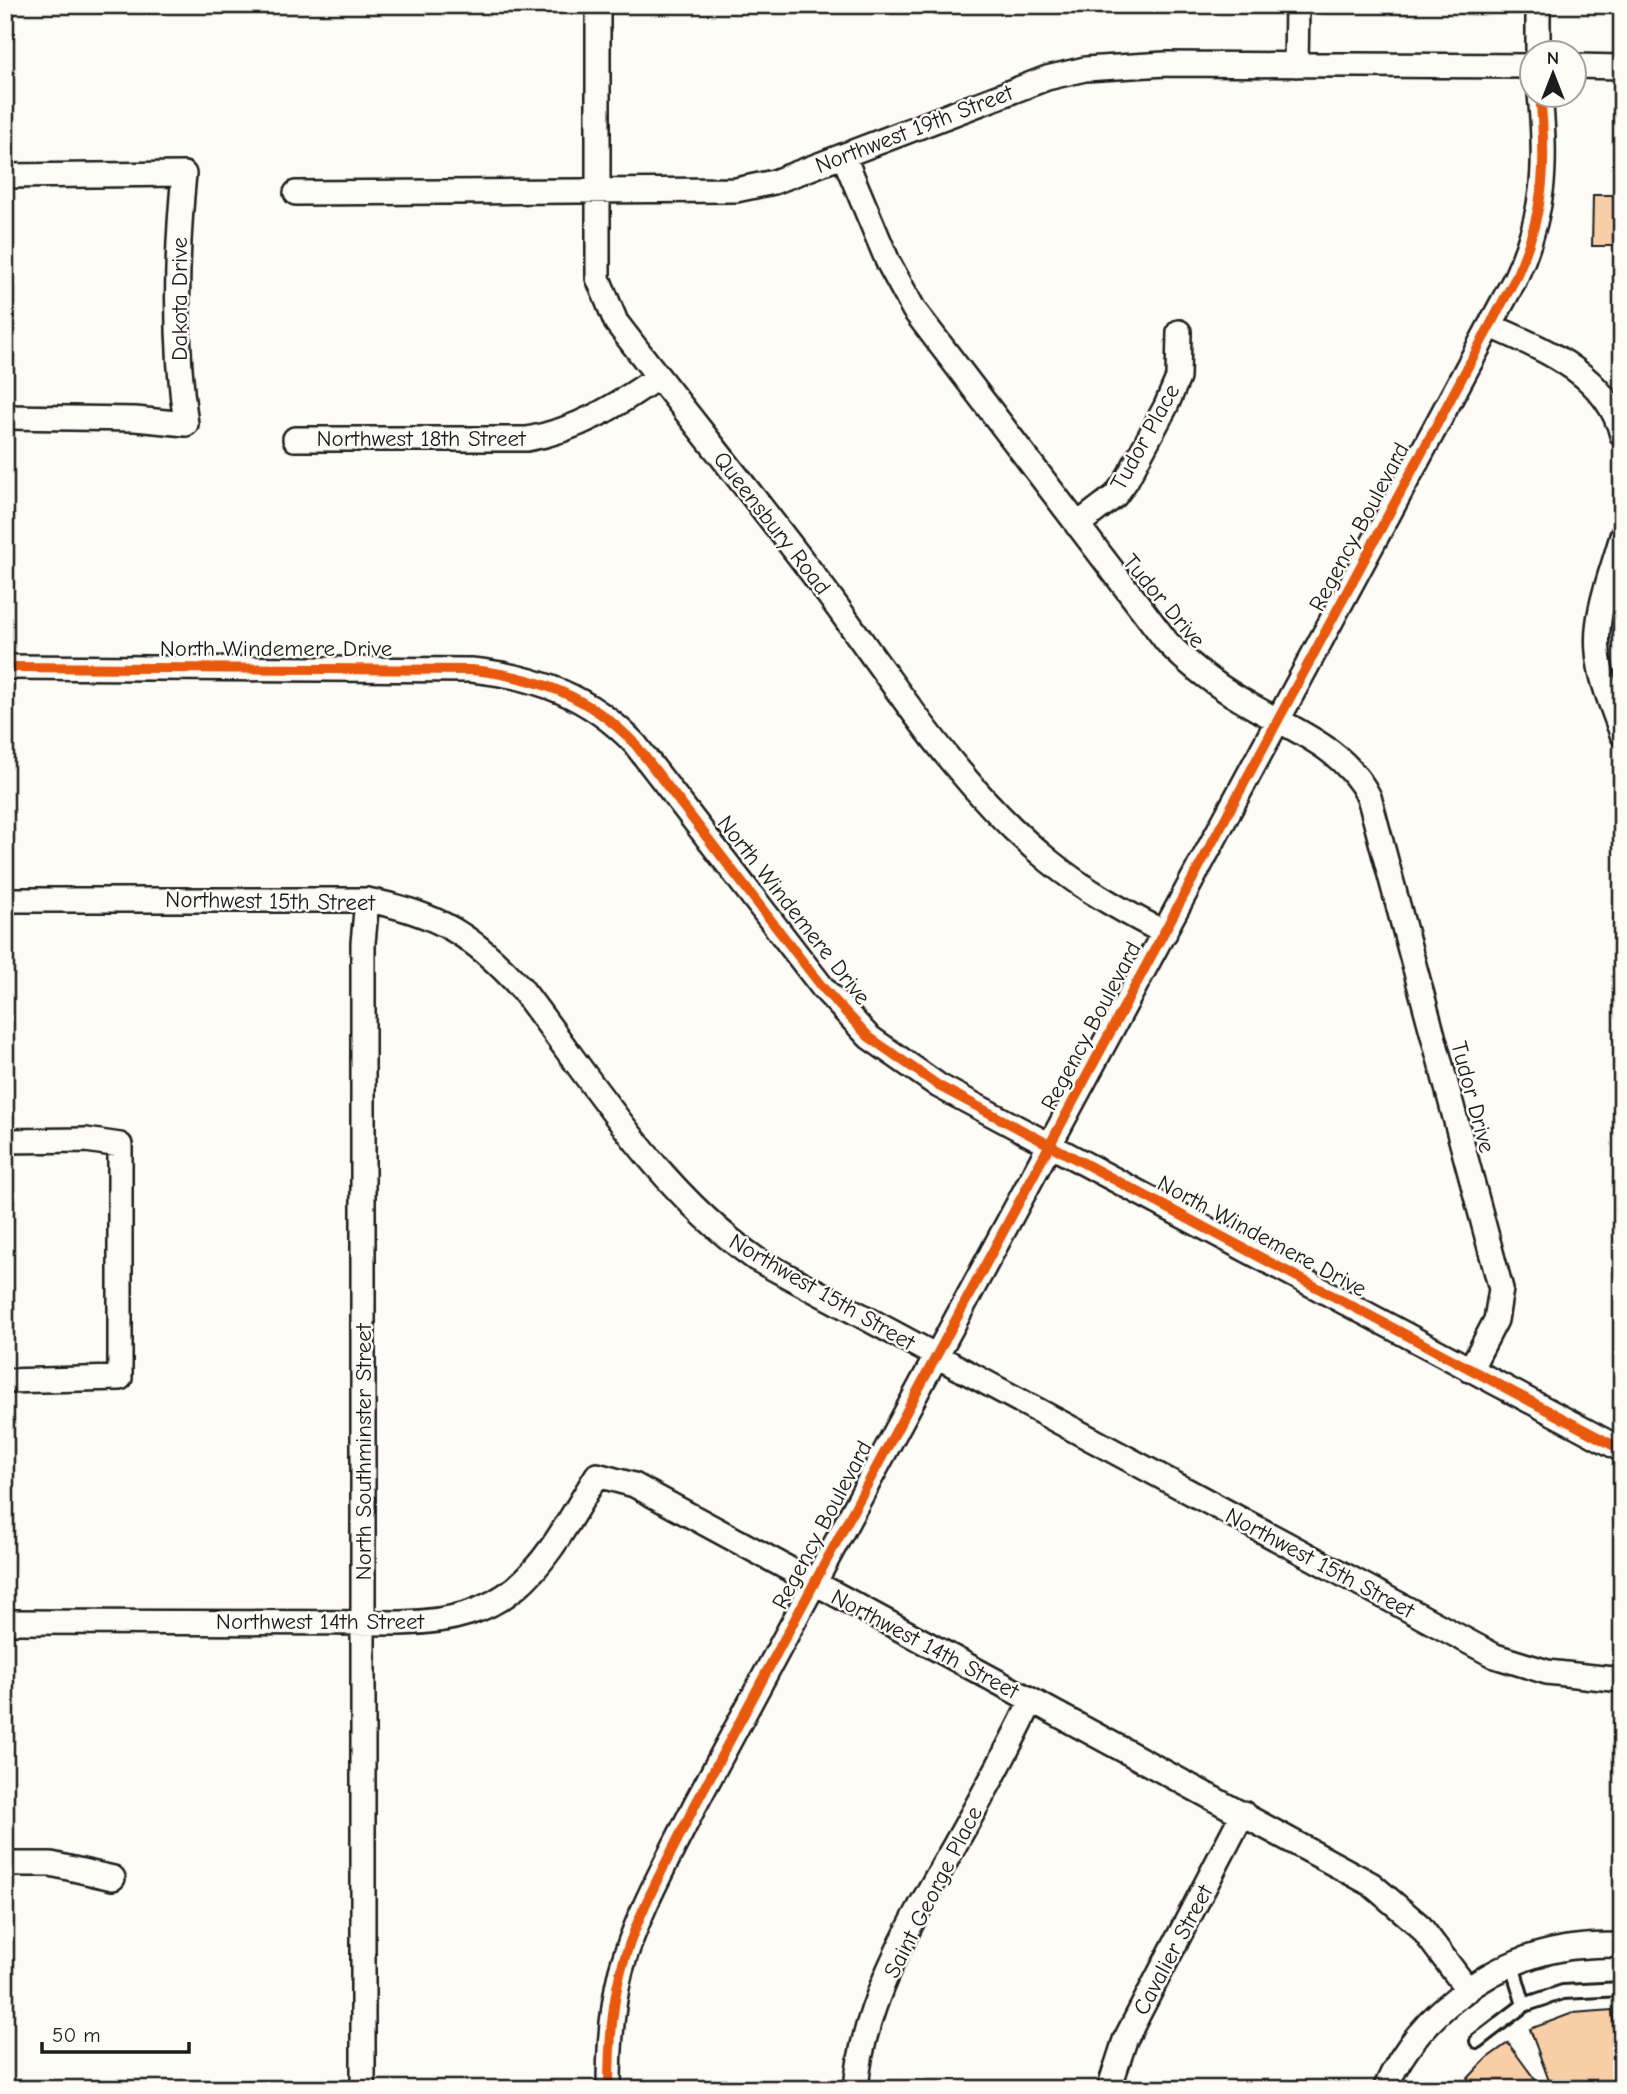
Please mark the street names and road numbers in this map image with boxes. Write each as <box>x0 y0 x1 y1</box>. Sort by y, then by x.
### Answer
street label: Northwest 19th Street <box>811 78 1018 179</box>
street label: Dakota Drive <box>166 237 193 361</box>
street label: Tudor Place <box>1105 379 1185 495</box>
street label: Northwest 18th Street <box>316 425 527 452</box>
street label: Regency Boulevard <box>1303 438 1415 616</box>
street label: Queensbury Road <box>708 446 836 600</box>
street label: Tudor Drive <box>1117 548 1211 654</box>
street label: North Windemere Drive <box>160 635 392 662</box>
street label: North Windemere Drive <box>712 810 876 1010</box>
street label: Northwest 15th Street <box>165 886 377 916</box>
street label: Regency Boulevard <box>1035 937 1147 1115</box>
street label: Tudor Drive <box>1445 1038 1501 1156</box>
street label: North Windemere Drive <box>1153 1169 1371 1303</box>
street label: Northwest 15th Street <box>724 1228 921 1357</box>
street label: North Southminster Street <box>350 1322 377 1580</box>
street label: Regency Boulevard <box>766 1436 878 1614</box>
street label: Northwest 15th Street <box>1221 1502 1420 1625</box>
street label: Northwest 14th Street <box>827 1583 1025 1706</box>
street label: Northwest 14th Street <box>216 1608 426 1635</box>
street label: Saint George Place <box>878 1802 988 1982</box>
street label: Cavalier Street <box>1127 1879 1219 2020</box>

